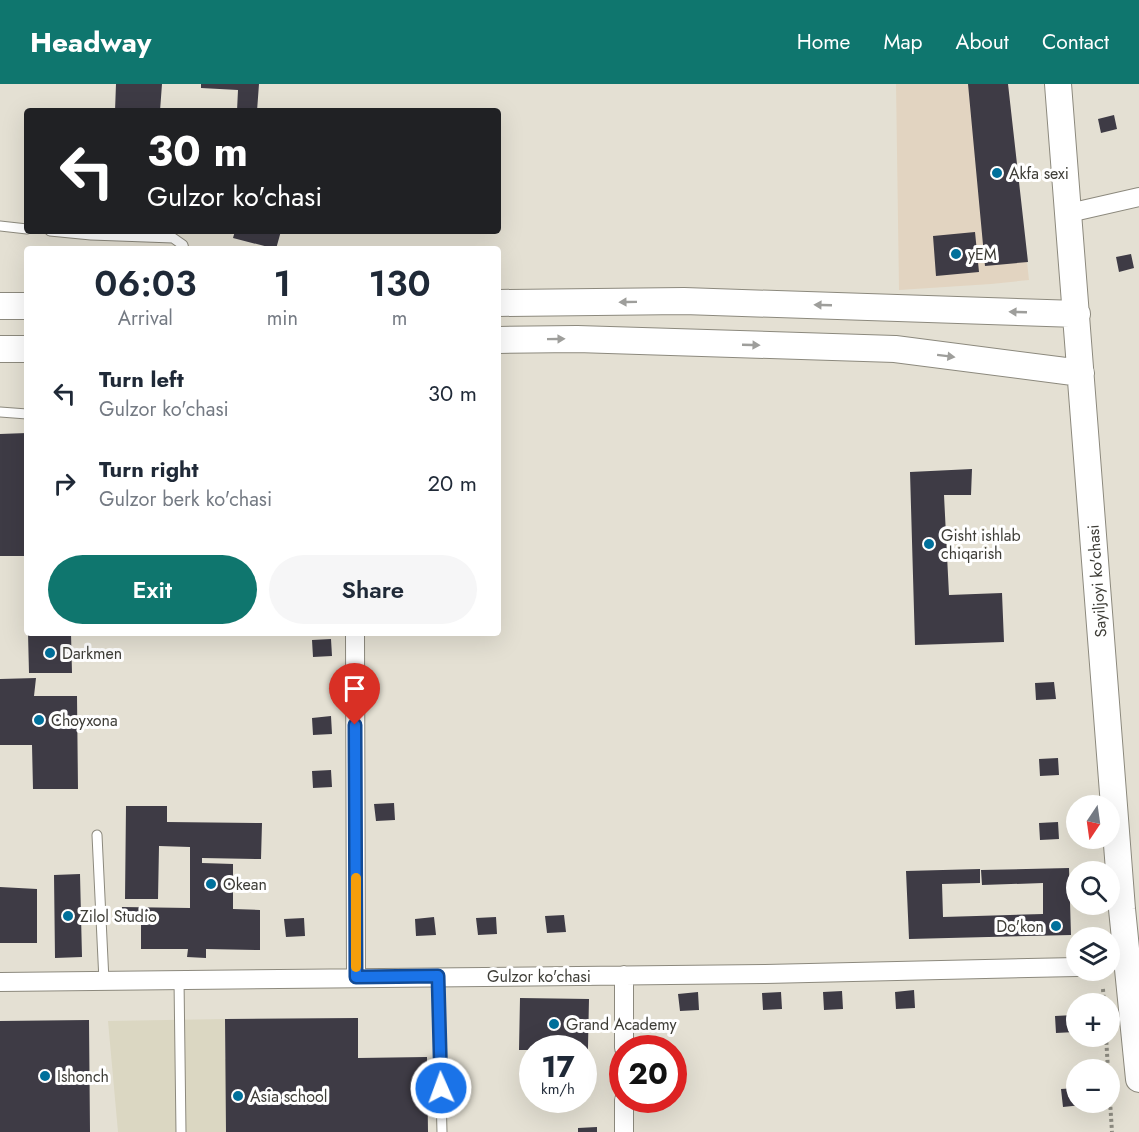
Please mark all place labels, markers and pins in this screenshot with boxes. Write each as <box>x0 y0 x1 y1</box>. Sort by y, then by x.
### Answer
place label: Akfa sexi <box>1009 162 1069 185</box>
marker: Akfa sexi <box>990 166 1004 180</box>
place label: yEM <box>968 243 997 266</box>
marker: yEM <box>949 247 963 261</box>
place label: Gisht ishlab chiqarish <box>941 524 1021 565</box>
marker: Gisht ishlab chiqarish <box>922 537 936 551</box>
place label: Darkmen <box>62 642 122 665</box>
marker: Darkmen <box>43 646 57 660</box>
pin <box>329 663 380 725</box>
place label: Choyxona <box>51 709 118 732</box>
marker: Choyxona <box>32 713 46 727</box>
place label: Okean <box>223 873 267 896</box>
marker: Okean <box>204 877 218 891</box>
place label: Zilol Studio <box>80 905 157 928</box>
marker: Zilol Studio <box>61 909 75 923</box>
place label: Do'kon <box>996 915 1044 938</box>
marker: Do'kon <box>1049 919 1063 933</box>
place label: Grand Academy <box>566 1013 678 1036</box>
marker: Grand Academy <box>547 1017 561 1031</box>
place label: Ishonch <box>57 1065 109 1088</box>
marker: Ishonch <box>38 1069 52 1083</box>
place label: Asia school <box>250 1085 327 1108</box>
marker: Asia school <box>231 1089 245 1103</box>

